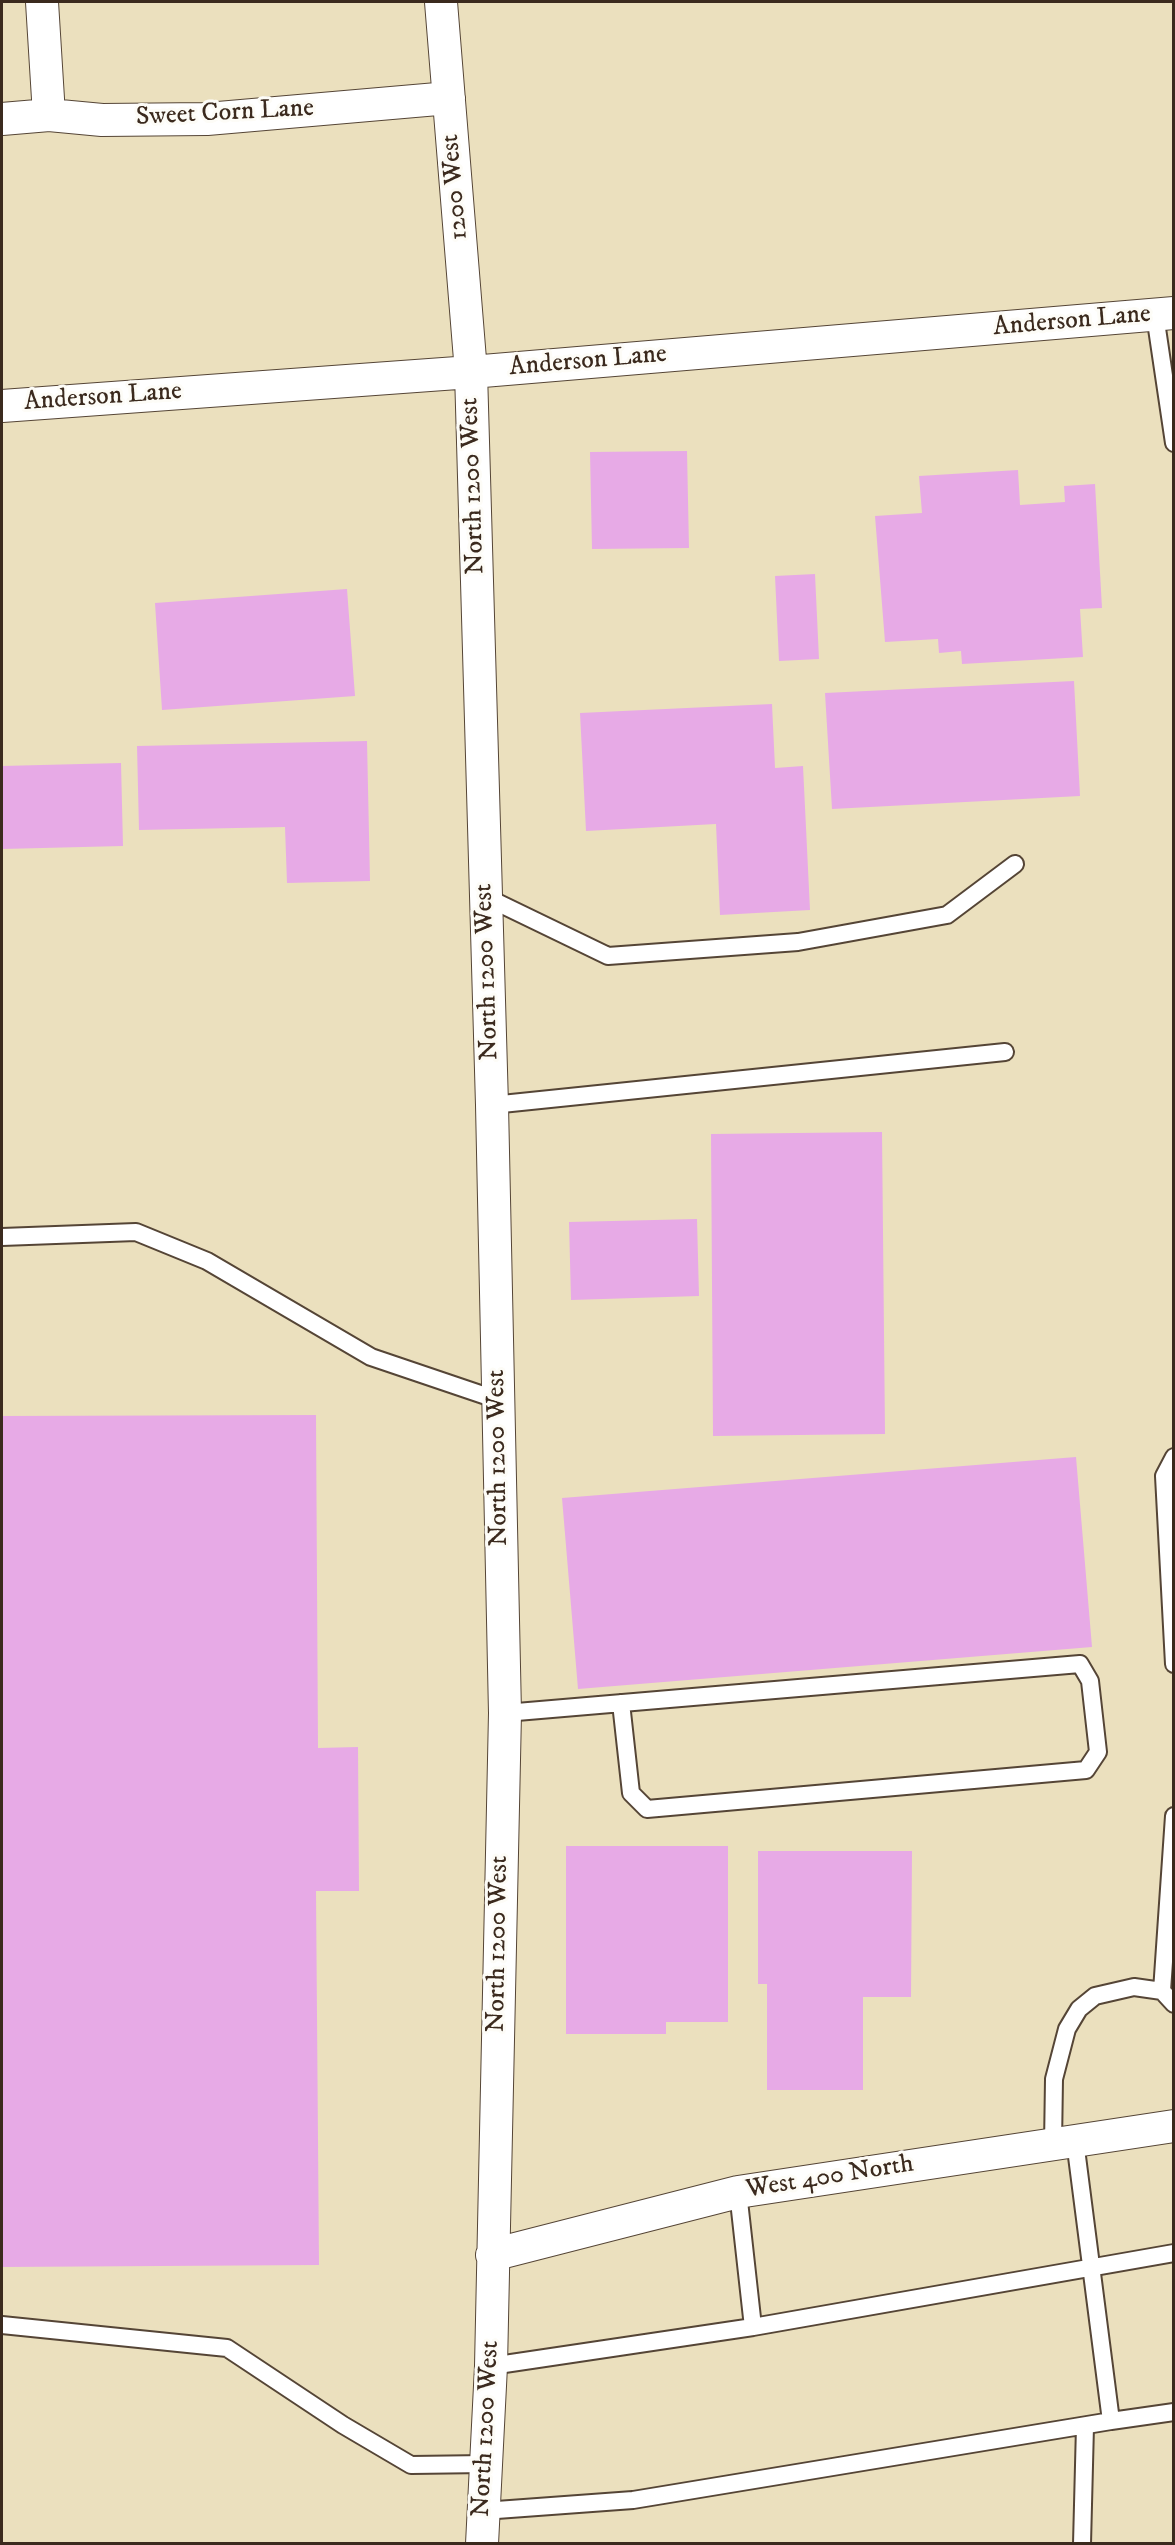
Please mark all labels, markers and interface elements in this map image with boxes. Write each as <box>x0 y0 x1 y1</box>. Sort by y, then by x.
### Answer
street label: Sweet Corn Lane <box>135 94 315 134</box>
street label: 1200 West <box>436 133 476 241</box>
street label: Anderson Lane <box>992 300 1152 344</box>
street label: Anderson Lane <box>508 340 668 384</box>
street label: Anderson Lane <box>23 377 183 419</box>
street label: North 1200 West <box>455 397 493 575</box>
street label: North 1200 West <box>469 883 507 1061</box>
street label: North 1200 West <box>482 1369 516 1547</box>
street label: North 1200 West <box>482 1855 516 2033</box>
street label: West 400 North <box>744 2149 916 2207</box>
street label: North 1200 West <box>467 2340 507 2518</box>

